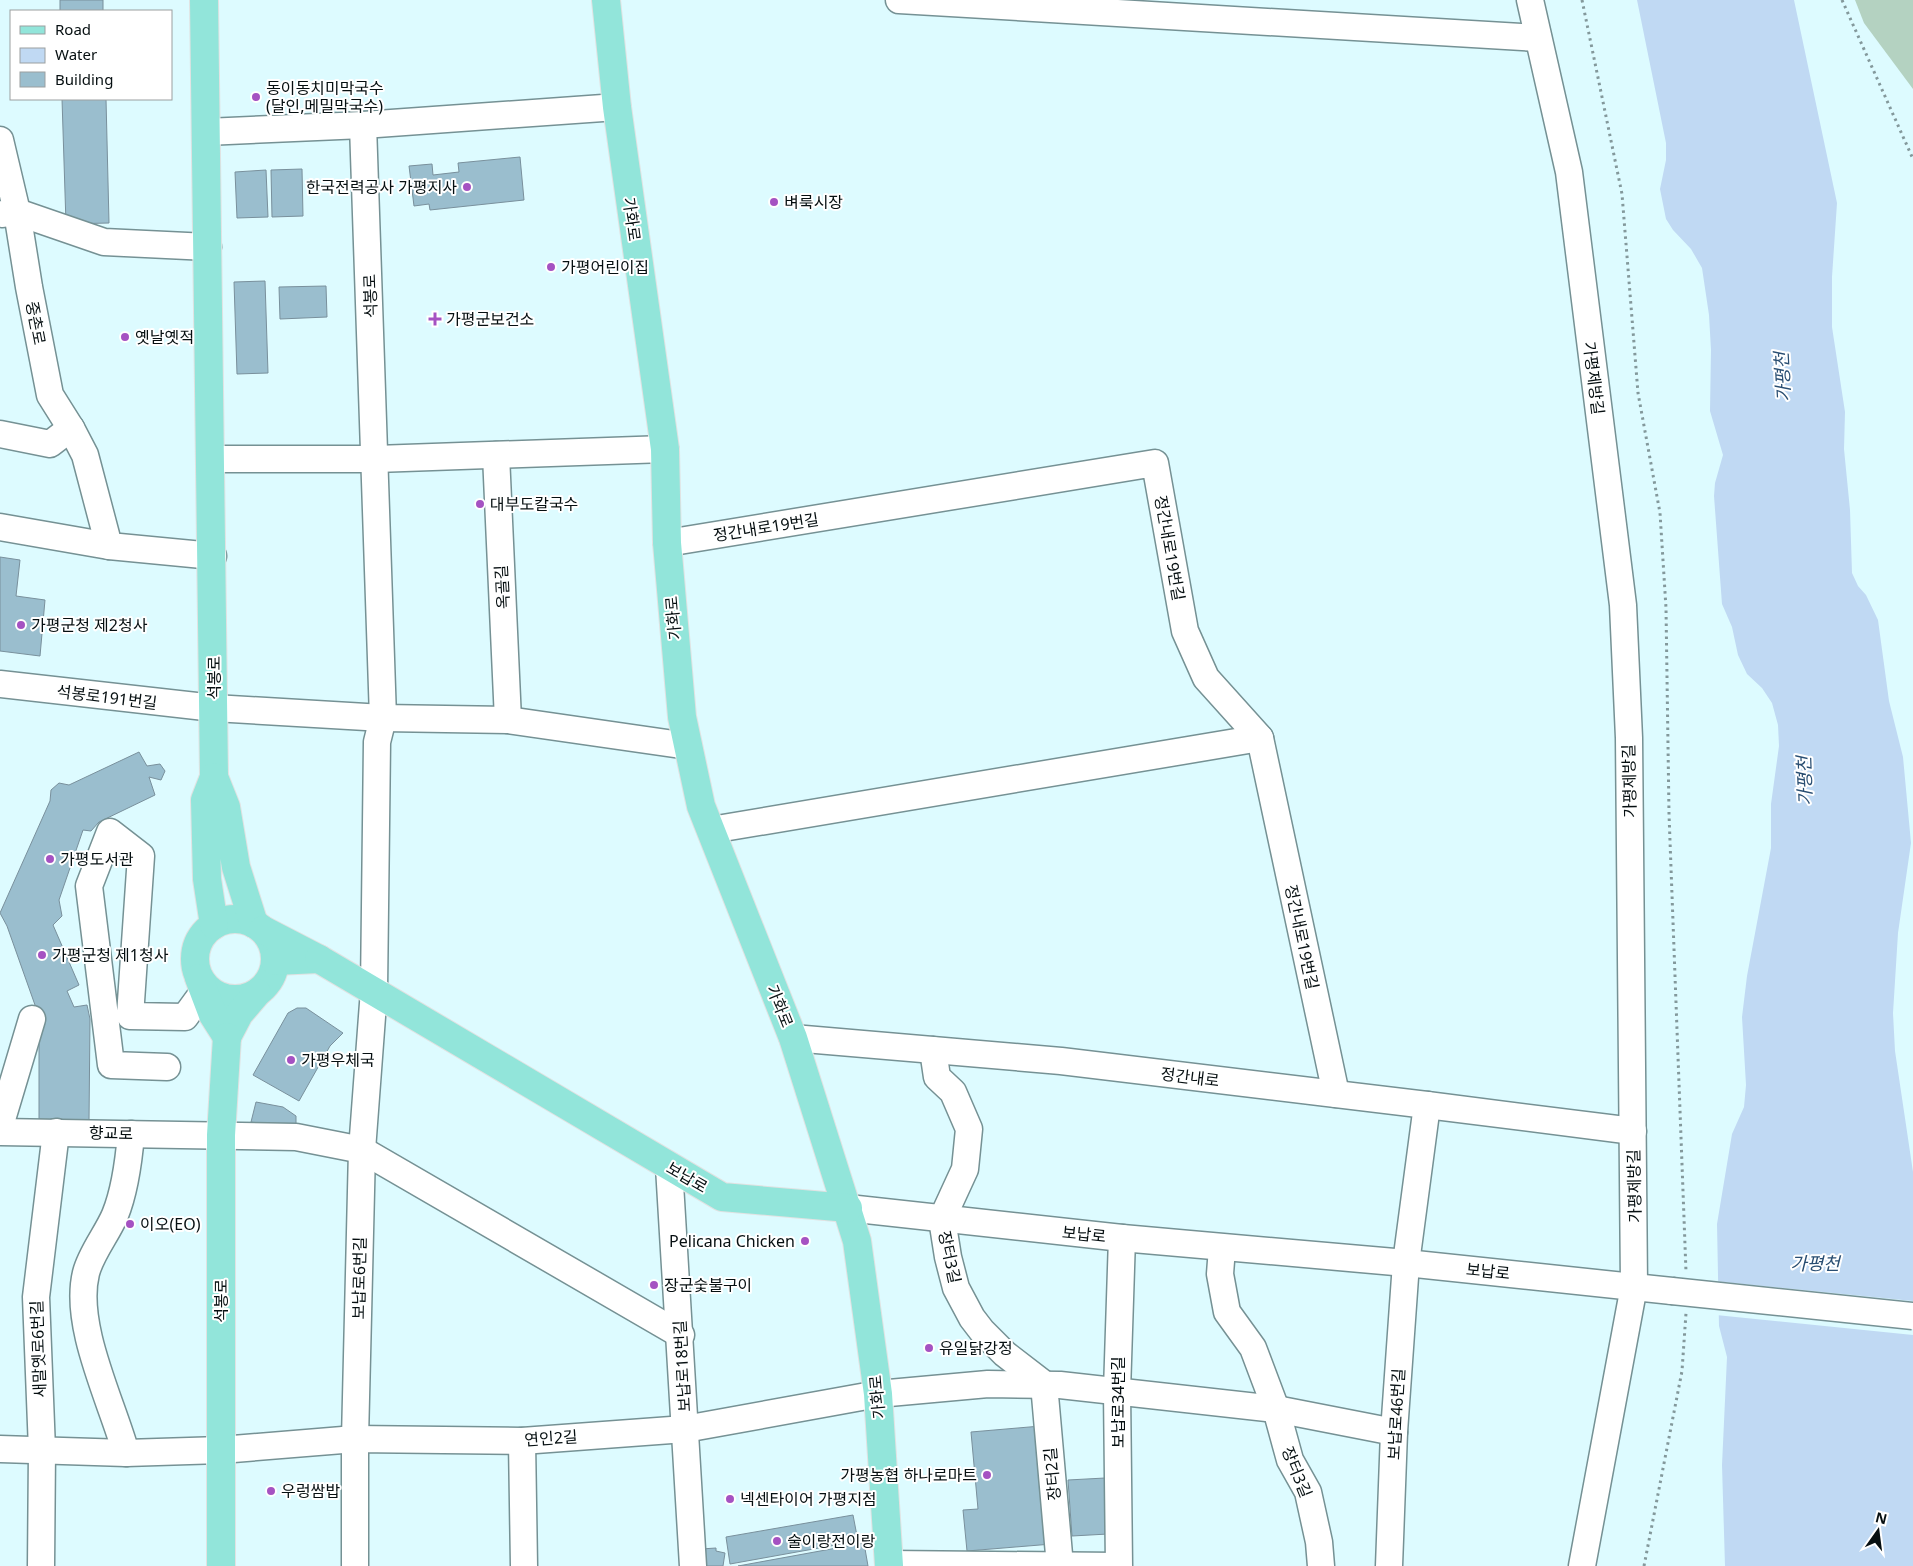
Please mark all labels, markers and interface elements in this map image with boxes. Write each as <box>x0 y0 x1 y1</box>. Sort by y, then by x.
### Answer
legend <box>10 10 172 100</box>
text: Road <box>55 19 91 39</box>
text: Water <box>55 44 97 64</box>
text: Building <box>55 69 113 89</box>
place label: 동이동치미막국수 (달인,메밀막국수) <box>266 77 384 117</box>
marker: 동이동치미막국수 (달인,메밀막국수) <box>250 91 262 103</box>
place label: 한국전력공사 가평지사 <box>306 176 457 198</box>
marker: 한국전력공사 가평지사 <box>461 181 473 193</box>
place label: 벼룩시장 <box>784 191 843 213</box>
street label: 가화로 <box>618 196 646 243</box>
marker: 벼룩시장 <box>768 196 780 208</box>
place label: 가평어린이집 <box>561 256 649 278</box>
marker: 가평어린이집 <box>545 261 557 273</box>
street label: 석봉로 <box>358 273 382 318</box>
street label: 중촌로 <box>21 299 51 347</box>
place label: 가평군보건소 <box>446 308 534 330</box>
marker: 가평군보건소 <box>428 312 442 326</box>
place label: 옛날옛적 <box>135 326 194 348</box>
marker: 옛날옛적 <box>119 331 131 343</box>
street label: 가평제방길 <box>1579 340 1609 416</box>
water label: 가평천 <box>1769 349 1795 402</box>
place label: 대부도칼국수 <box>490 493 578 515</box>
street label: 정간내로19번길 <box>1150 494 1190 602</box>
marker: 대부도칼국수 <box>474 498 486 510</box>
street label: 정간내로19번길 <box>712 508 820 546</box>
street label: 옥골길 <box>490 564 514 610</box>
street label: 가화로 <box>660 595 686 641</box>
place label: 가평군청 제2청사 <box>31 614 148 636</box>
marker: 가평군청 제2청사 <box>15 619 27 631</box>
street label: 석봉로 <box>203 656 225 700</box>
street label: 석봉로191번길 <box>56 680 158 714</box>
street label: 가평제방길 <box>1617 744 1641 818</box>
water label: 가평천 <box>1791 753 1817 806</box>
place label: 가평도서관 <box>60 848 134 870</box>
marker: 가평도서관 <box>44 853 56 865</box>
street label: 정간내로19번길 <box>1280 883 1324 991</box>
place label: 가평군청 제1청사 <box>52 944 169 966</box>
marker: 가평군청 제1청사 <box>36 949 48 961</box>
street label: 가화로 <box>762 981 799 1031</box>
place label: 가평우체국 <box>301 1049 375 1071</box>
marker: 가평우체국 <box>285 1054 297 1066</box>
street label: 정간내로 <box>1159 1062 1221 1092</box>
street label: 향교로 <box>89 1122 134 1144</box>
street label: 가평제방길 <box>1622 1149 1646 1223</box>
street label: 보납로 <box>662 1156 712 1198</box>
place label: 이오(EO) <box>140 1213 201 1235</box>
marker: 이오(EO) <box>124 1218 136 1230</box>
street label: 보납로 <box>1061 1221 1107 1247</box>
street label: 장터3길 <box>934 1229 966 1285</box>
place label: Pelicana Chicken <box>669 1230 795 1252</box>
marker: Pelicana Chicken <box>799 1235 811 1247</box>
street label: 보납로6번길 <box>347 1236 371 1320</box>
water label: 가평천 <box>1790 1251 1842 1275</box>
street label: 보납로 <box>1465 1258 1511 1284</box>
place label: 장군숯불구이 <box>664 1274 752 1296</box>
street label: 석봉로 <box>210 1279 232 1323</box>
marker: 장군숯불구이 <box>648 1279 660 1291</box>
street label: 새말옛로6번길 <box>25 1300 51 1398</box>
street label: 보납로18번길 <box>669 1320 695 1412</box>
place label: 유일닭강정 <box>939 1337 1013 1359</box>
marker: 유일닭강정 <box>923 1342 935 1354</box>
street label: 보납로34번길 <box>1107 1356 1129 1448</box>
street label: 보납로46번길 <box>1383 1368 1409 1460</box>
street label: 가화로 <box>864 1374 890 1420</box>
street label: 연인2길 <box>524 1425 578 1451</box>
street label: 장터3길 <box>1277 1443 1317 1501</box>
street label: 장터2길 <box>1039 1446 1065 1502</box>
place label: 가평농협 하나로마트 <box>840 1464 977 1486</box>
marker: 가평농협 하나로마트 <box>981 1469 993 1481</box>
place label: 우렁쌈밥 <box>281 1480 340 1502</box>
marker: 우렁쌈밥 <box>265 1485 277 1497</box>
place label: 넥센타이어 가평지점 <box>740 1488 877 1510</box>
marker: 넥센타이어 가평지점 <box>724 1493 736 1505</box>
north arrow <box>1853 1506 1903 1556</box>
text: N <box>1873 1507 1889 1528</box>
place label: 술이랑전이랑 <box>787 1530 876 1552</box>
marker: 술이랑전이랑 <box>771 1535 783 1547</box>

